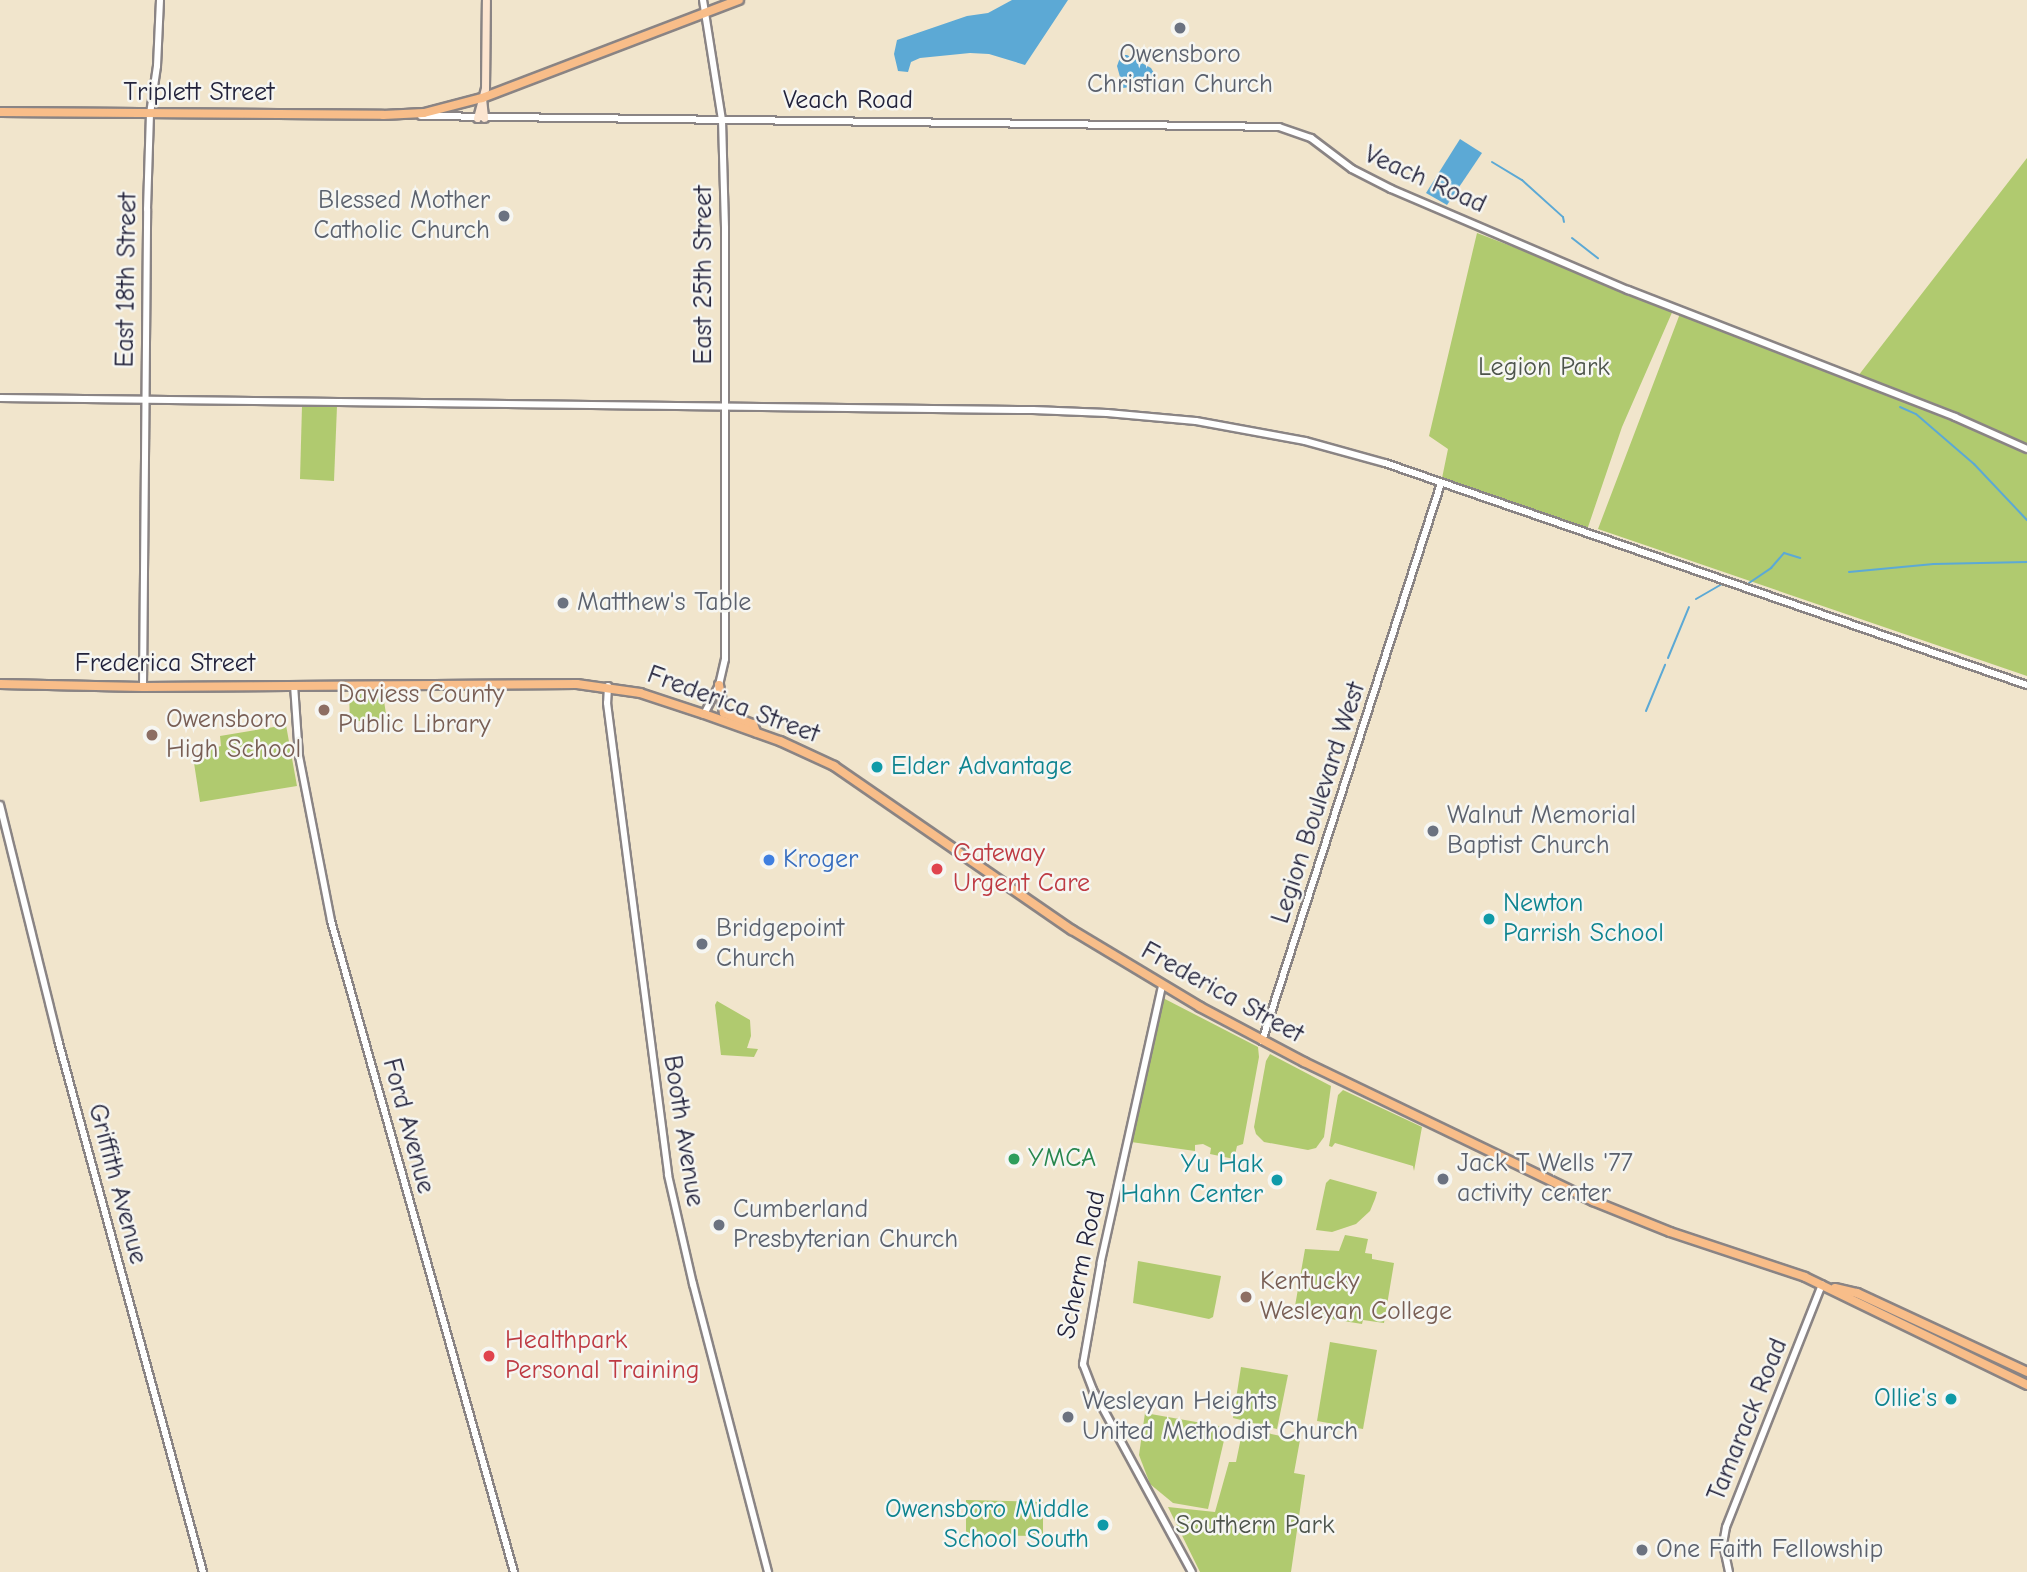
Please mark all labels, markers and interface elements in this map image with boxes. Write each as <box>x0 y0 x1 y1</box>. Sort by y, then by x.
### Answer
marker: Owensboro Christian Church <box>1172 20 1188 36</box>
place label: Owensboro Christian Church <box>1087 39 1273 100</box>
street label: Triplett Street <box>124 77 274 109</box>
street label: Veach Road <box>783 85 913 117</box>
street label: Veach Road <box>1359 139 1491 221</box>
place label: Blessed Mother Catholic Church <box>313 185 490 246</box>
street label: East 25th Street <box>688 186 720 364</box>
street label: East 18th Street <box>110 192 144 368</box>
marker: Blessed Mother Catholic Church <box>496 208 512 224</box>
park label: Legion Park <box>1478 352 1610 384</box>
place label: Matthew's Table <box>577 587 751 619</box>
marker: Matthew's Table <box>555 595 571 611</box>
street label: Frederica Street <box>75 648 255 680</box>
street label: Frederica Street <box>643 659 823 751</box>
street label: Legion Boulevard West <box>1265 678 1373 928</box>
place label: Daviess County Public Library <box>338 679 504 740</box>
marker: Daviess County Public Library <box>316 702 332 718</box>
place label: Owensboro High School <box>166 704 301 766</box>
marker: Owensboro High School <box>144 727 160 743</box>
place label: Elder Advantage <box>891 751 1072 783</box>
marker: Elder Advantage <box>869 759 885 775</box>
place label: Walnut Memorial Baptist Church <box>1447 800 1636 862</box>
marker: Walnut Memorial Baptist Church <box>1425 823 1441 839</box>
place label: Gateway Urgent Care <box>953 838 1090 900</box>
place label: Kroger <box>783 844 858 876</box>
marker: Kroger <box>761 852 777 868</box>
marker: Gateway Urgent Care <box>927 859 947 879</box>
place label: Newton Parrish School <box>1503 888 1664 950</box>
marker: Newton Parrish School <box>1481 911 1497 927</box>
place label: Bridgepoint Church <box>716 913 844 974</box>
marker: Bridgepoint Church <box>694 936 710 952</box>
street label: Frederica Street <box>1135 936 1309 1050</box>
street label: Booth Avenue <box>656 1053 710 1209</box>
street label: Ford Avenue <box>375 1055 441 1197</box>
street label: Griffith Avenue <box>81 1101 153 1267</box>
place label: YMCA <box>1028 1143 1096 1175</box>
place label: Jack T Wells '77 activity center <box>1457 1148 1633 1210</box>
place label: Yu Hak Hahn Center <box>1120 1149 1263 1210</box>
marker: YMCA <box>1006 1151 1022 1167</box>
marker: Jack T Wells '77 activity center <box>1435 1171 1451 1187</box>
marker: Yu Hak Hahn Center <box>1269 1172 1285 1188</box>
street label: Scherm Road <box>1051 1188 1113 1342</box>
place label: Cumberland Presbyterian Church <box>733 1194 958 1256</box>
marker: Cumberland Presbyterian Church <box>711 1217 727 1233</box>
place label: Kentucky Wesleyan College <box>1260 1266 1452 1328</box>
marker: Kentucky Wesleyan College <box>1238 1289 1254 1305</box>
place label: Healthpark Personal Training <box>505 1325 700 1386</box>
street label: Tamarack Road <box>1701 1334 1795 1506</box>
marker: Healthpark Personal Training <box>479 1346 499 1366</box>
place label: Ollie's <box>1874 1383 1937 1415</box>
place label: Wesleyan Heights United Methodist Church <box>1082 1386 1358 1448</box>
marker: Ollie's <box>1943 1391 1959 1407</box>
marker: Wesleyan Heights United Methodist Church <box>1060 1409 1076 1425</box>
place label: Owensboro Middle School South <box>885 1494 1089 1556</box>
park label: Southern Park <box>1176 1510 1334 1542</box>
marker: Owensboro Middle School South <box>1095 1517 1111 1533</box>
place label: One Faith Fellowship <box>1656 1534 1883 1566</box>
marker: One Faith Fellowship <box>1634 1542 1650 1558</box>

